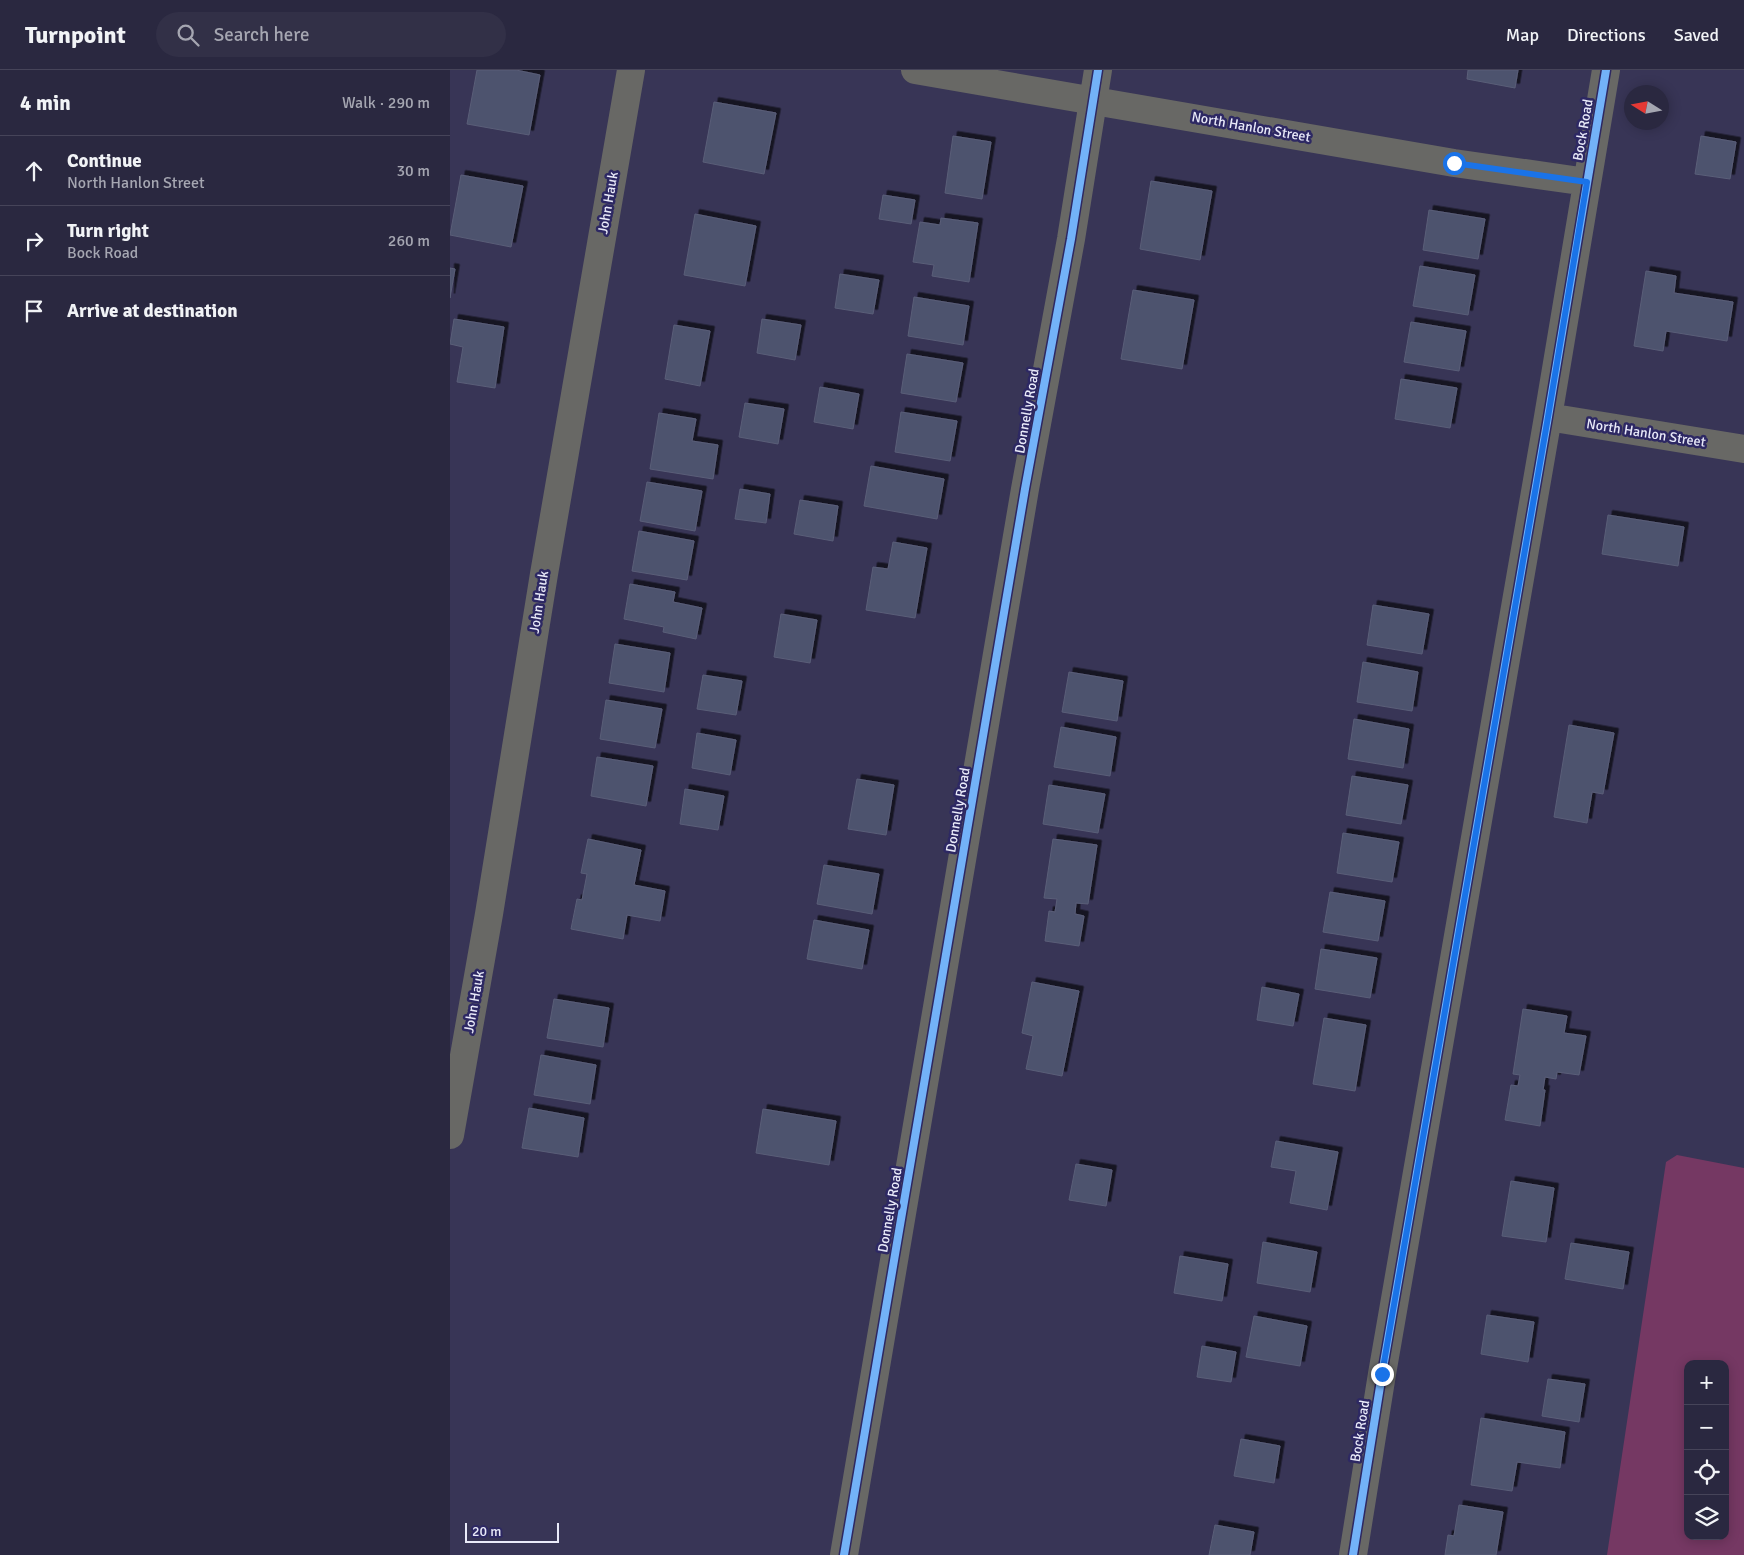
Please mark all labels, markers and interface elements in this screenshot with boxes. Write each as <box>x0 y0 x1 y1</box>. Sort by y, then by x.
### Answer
search box <box>156 12 506 57</box>
text: Turnpoint <box>25 20 126 50</box>
icon: search <box>174 21 202 49</box>
text: Search here <box>214 23 309 47</box>
text: Map <box>1506 24 1539 46</box>
text: Directions <box>1567 24 1646 46</box>
text: Saved <box>1674 24 1719 46</box>
north arrow <box>1624 85 1669 130</box>
text: 4 min <box>20 90 71 116</box>
text: Walk · 290 m <box>342 93 430 113</box>
street label: Bock Road <box>1569 98 1597 162</box>
street label: North Hanlon Street <box>1190 108 1312 146</box>
text: Continue <box>67 149 142 173</box>
route start <box>1443 152 1466 175</box>
icon: ahead <box>20 157 48 185</box>
text: 30 m <box>396 161 430 181</box>
street label: John Hauk <box>594 170 622 236</box>
text: North Hanlon Street <box>67 173 205 193</box>
text: Turn right <box>67 219 149 243</box>
icon: right <box>20 227 48 255</box>
text: 260 m <box>388 231 430 251</box>
text: Bock Road <box>67 243 138 263</box>
icon: arrive <box>20 297 48 325</box>
text: Arrive at destination <box>67 299 238 323</box>
street label: Donnelly Road <box>1011 367 1043 455</box>
street label: North Hanlon Street <box>1585 415 1707 451</box>
street label: John Hauk <box>526 569 552 635</box>
street label: Donnelly Road <box>942 766 974 854</box>
street label: John Hauk <box>460 969 488 1035</box>
street label: Donnelly Road <box>874 1166 906 1254</box>
map controls <box>1684 1360 1729 1540</box>
button: + <box>1684 1360 1729 1405</box>
route end <box>1371 1363 1394 1386</box>
street label: Bock Road <box>1347 1399 1373 1463</box>
button: − <box>1684 1405 1729 1450</box>
button: locate <box>1684 1450 1729 1495</box>
button: layers <box>1684 1495 1729 1540</box>
scale bar <box>465 1520 559 1543</box>
text: 20 m <box>472 1523 501 1540</box>

